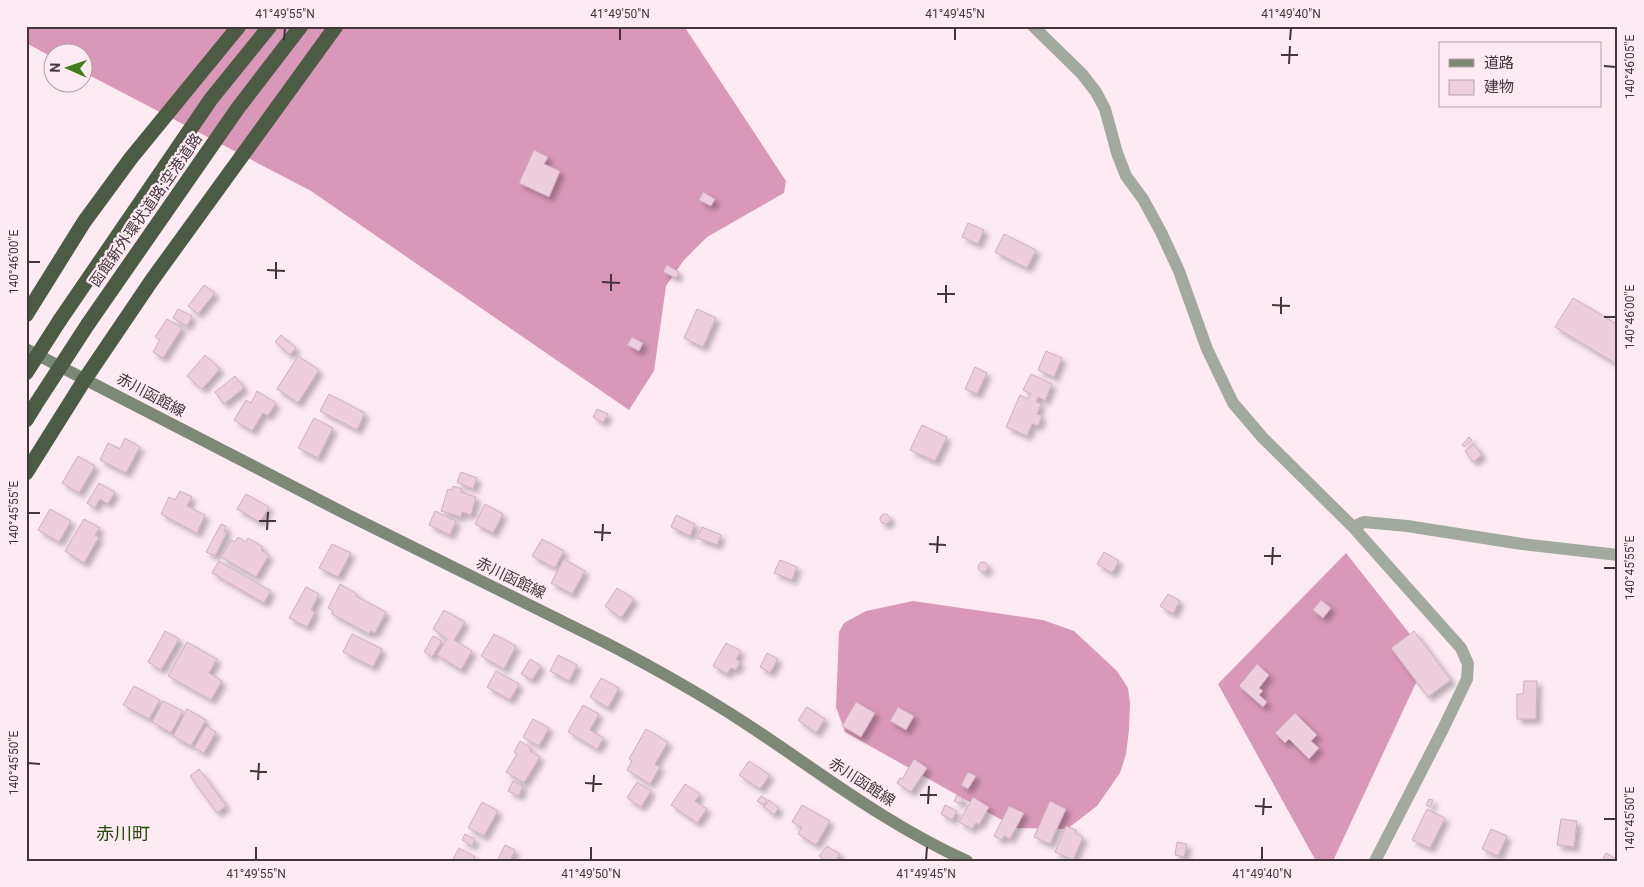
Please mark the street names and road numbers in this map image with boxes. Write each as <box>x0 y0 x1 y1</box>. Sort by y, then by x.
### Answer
street label: 函館新外環状道路;空港道路 <box>86 130 206 290</box>
street label: 赤川函館線 <box>114 369 188 421</box>
street label: 赤川函館線 <box>473 553 549 603</box>
street label: 赤川函館線 <box>826 754 898 810</box>

